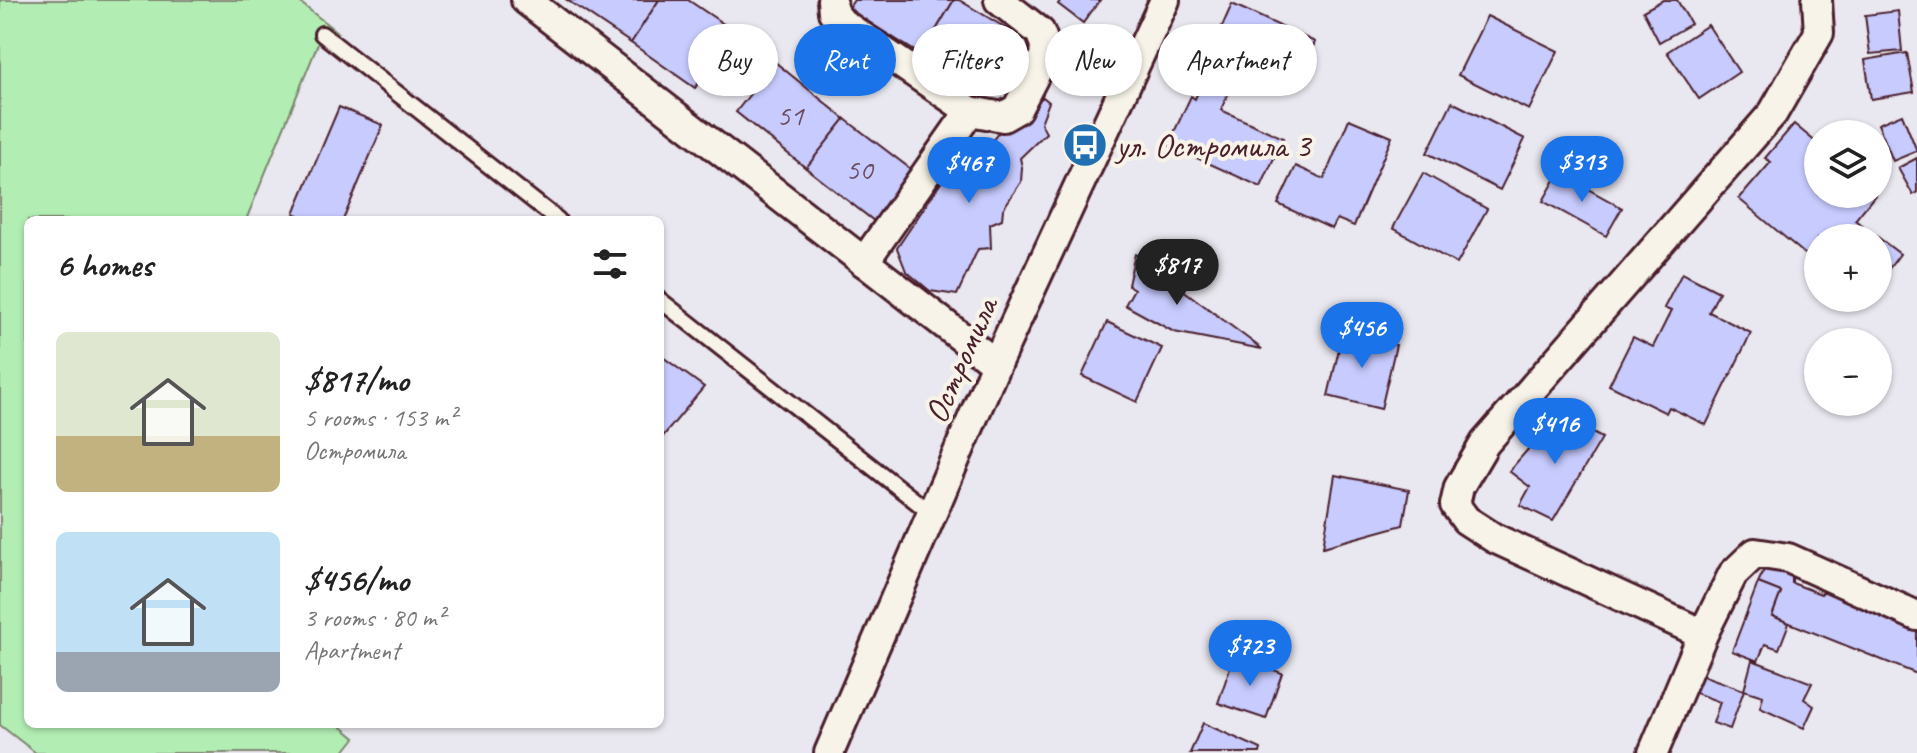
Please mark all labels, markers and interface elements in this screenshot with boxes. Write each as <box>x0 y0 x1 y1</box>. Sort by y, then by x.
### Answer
chip: Buy <box>688 24 778 96</box>
chip: Rent <box>794 24 896 96</box>
chip: Filters <box>912 24 1029 96</box>
chip: New <box>1045 24 1142 96</box>
chip: Apartment <box>1158 24 1317 96</box>
house number: 51 <box>777 96 805 134</box>
map controls <box>1804 120 1892 416</box>
button: layers <box>1804 120 1892 208</box>
bus stop icon: ул. Остромила 3 <box>1061 121 1109 169</box>
place label: ул. Остромила 3 <box>1114 124 1313 167</box>
pin: $313 <box>1535 136 1629 204</box>
pin: $467 <box>922 137 1016 205</box>
text: $313 <box>1559 145 1605 178</box>
text: $467 <box>945 146 993 179</box>
house number: 50 <box>846 150 875 188</box>
button: + <box>1804 224 1892 312</box>
pin: $817 <box>1130 239 1224 307</box>
icon: filters <box>588 242 632 286</box>
text: 6 homes <box>56 243 153 286</box>
text: $817 <box>1154 248 1200 281</box>
street label: Остромила <box>914 288 1008 429</box>
pin: $456 <box>1315 302 1409 370</box>
text: $456 <box>1339 311 1385 344</box>
button: − <box>1804 328 1892 416</box>
text: $817/mo <box>304 358 409 401</box>
icon: home <box>120 364 216 460</box>
pin: $416 <box>1508 398 1602 466</box>
text: 5 rooms · 153 m² <box>304 401 456 434</box>
text: $416 <box>1531 407 1579 440</box>
text: Остромила <box>304 434 405 467</box>
text: $456/mo <box>304 558 409 601</box>
icon: home <box>120 564 216 660</box>
text: 3 rooms · 80 m² <box>304 601 445 634</box>
pin: $723 <box>1203 620 1297 688</box>
text: $723 <box>1227 629 1273 662</box>
text: Apartment <box>304 634 400 667</box>

